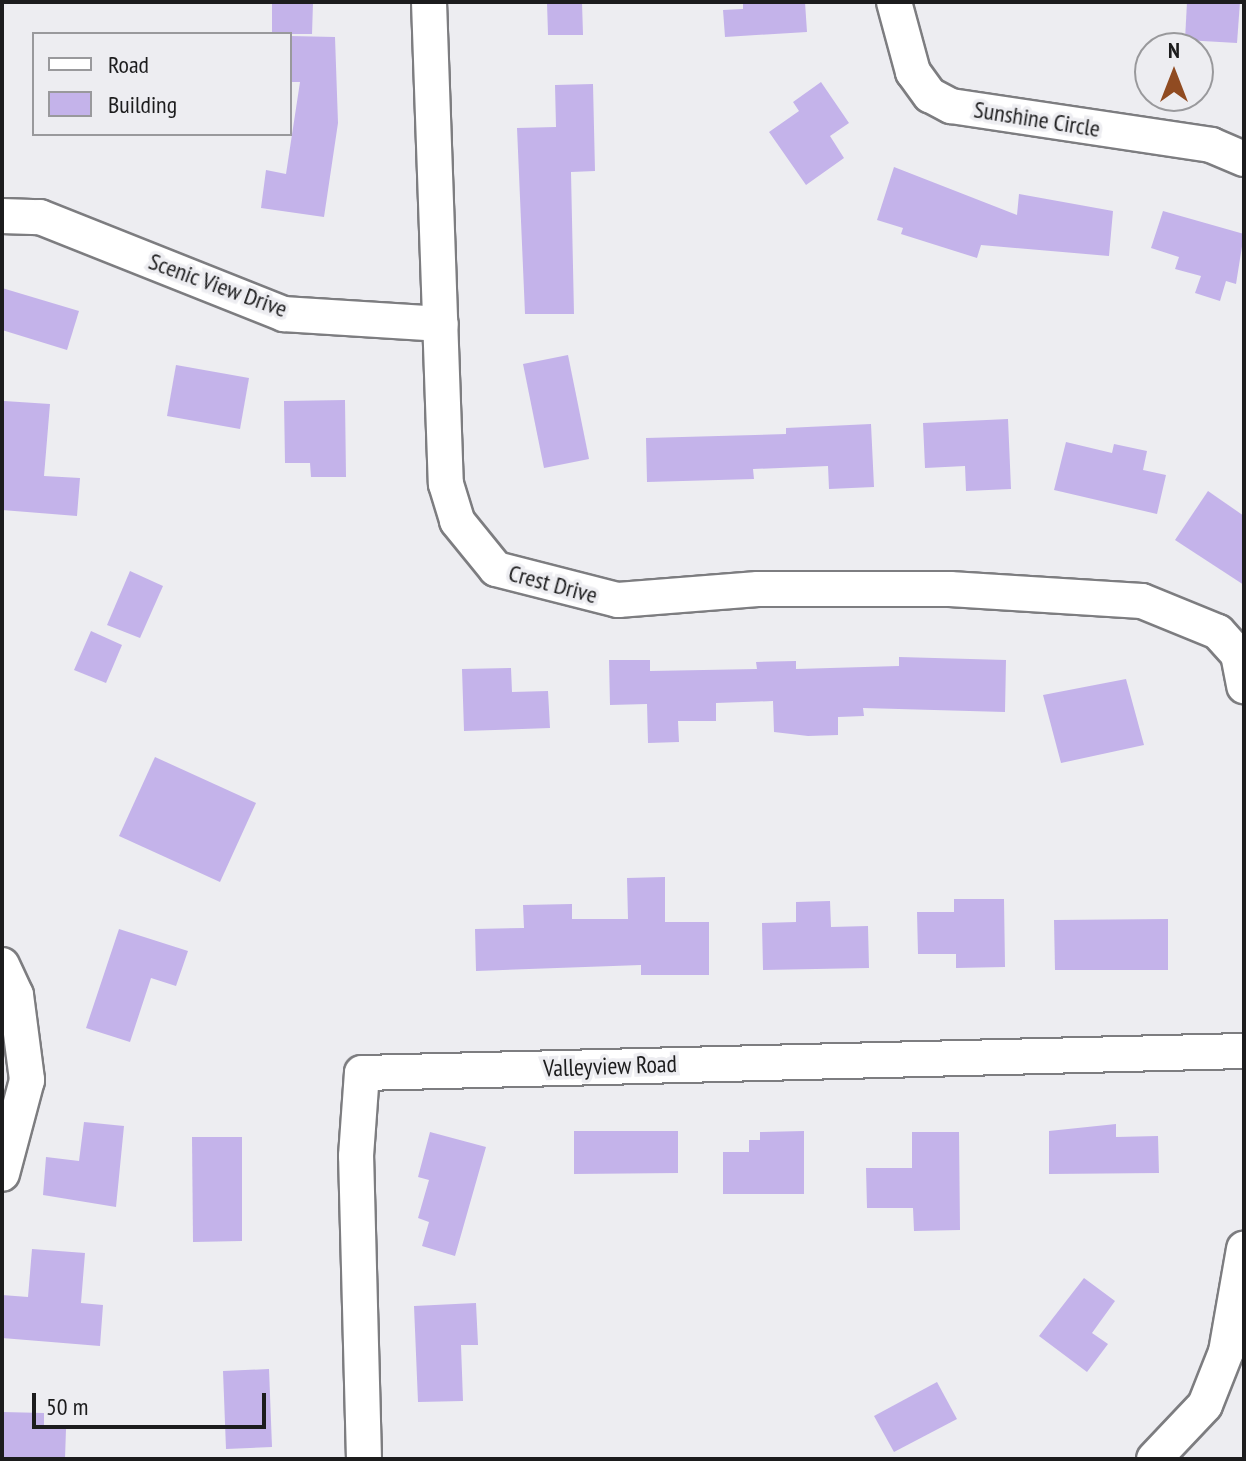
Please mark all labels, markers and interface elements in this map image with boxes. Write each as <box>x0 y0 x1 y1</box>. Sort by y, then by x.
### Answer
legend <box>32 32 292 136</box>
north arrow <box>1134 32 1214 112</box>
text: N <box>1168 36 1180 64</box>
text: Road <box>108 49 149 80</box>
text: Building <box>108 89 177 120</box>
street label: Sunshine Circle <box>972 95 1102 143</box>
street label: Scenic View Drive <box>144 246 292 324</box>
street label: Crest Drive <box>506 558 600 610</box>
street label: Valleyview Road <box>542 1049 678 1083</box>
scale bar <box>36 1377 270 1427</box>
text: 50 m <box>46 1391 88 1422</box>

